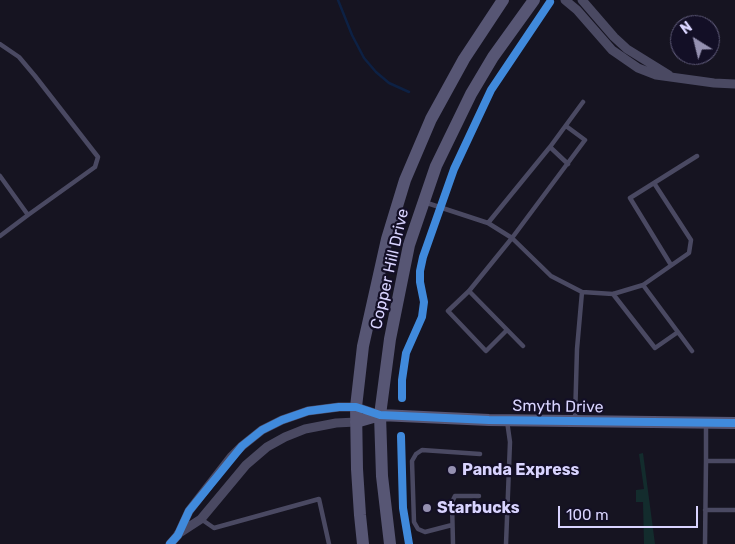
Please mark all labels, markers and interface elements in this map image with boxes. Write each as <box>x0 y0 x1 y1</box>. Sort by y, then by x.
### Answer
north arrow <box>670 15 720 65</box>
text: N <box>677 18 696 38</box>
street label: Copper Hill Drive <box>367 207 413 331</box>
street label: Smyth Drive <box>512 397 604 417</box>
place label: Panda Express <box>462 460 579 480</box>
marker: Panda Express <box>446 464 458 476</box>
scale bar <box>560 496 700 528</box>
place label: Starbucks <box>437 498 520 518</box>
marker: Starbucks <box>421 502 433 514</box>
text: 100 m <box>566 506 608 524</box>

